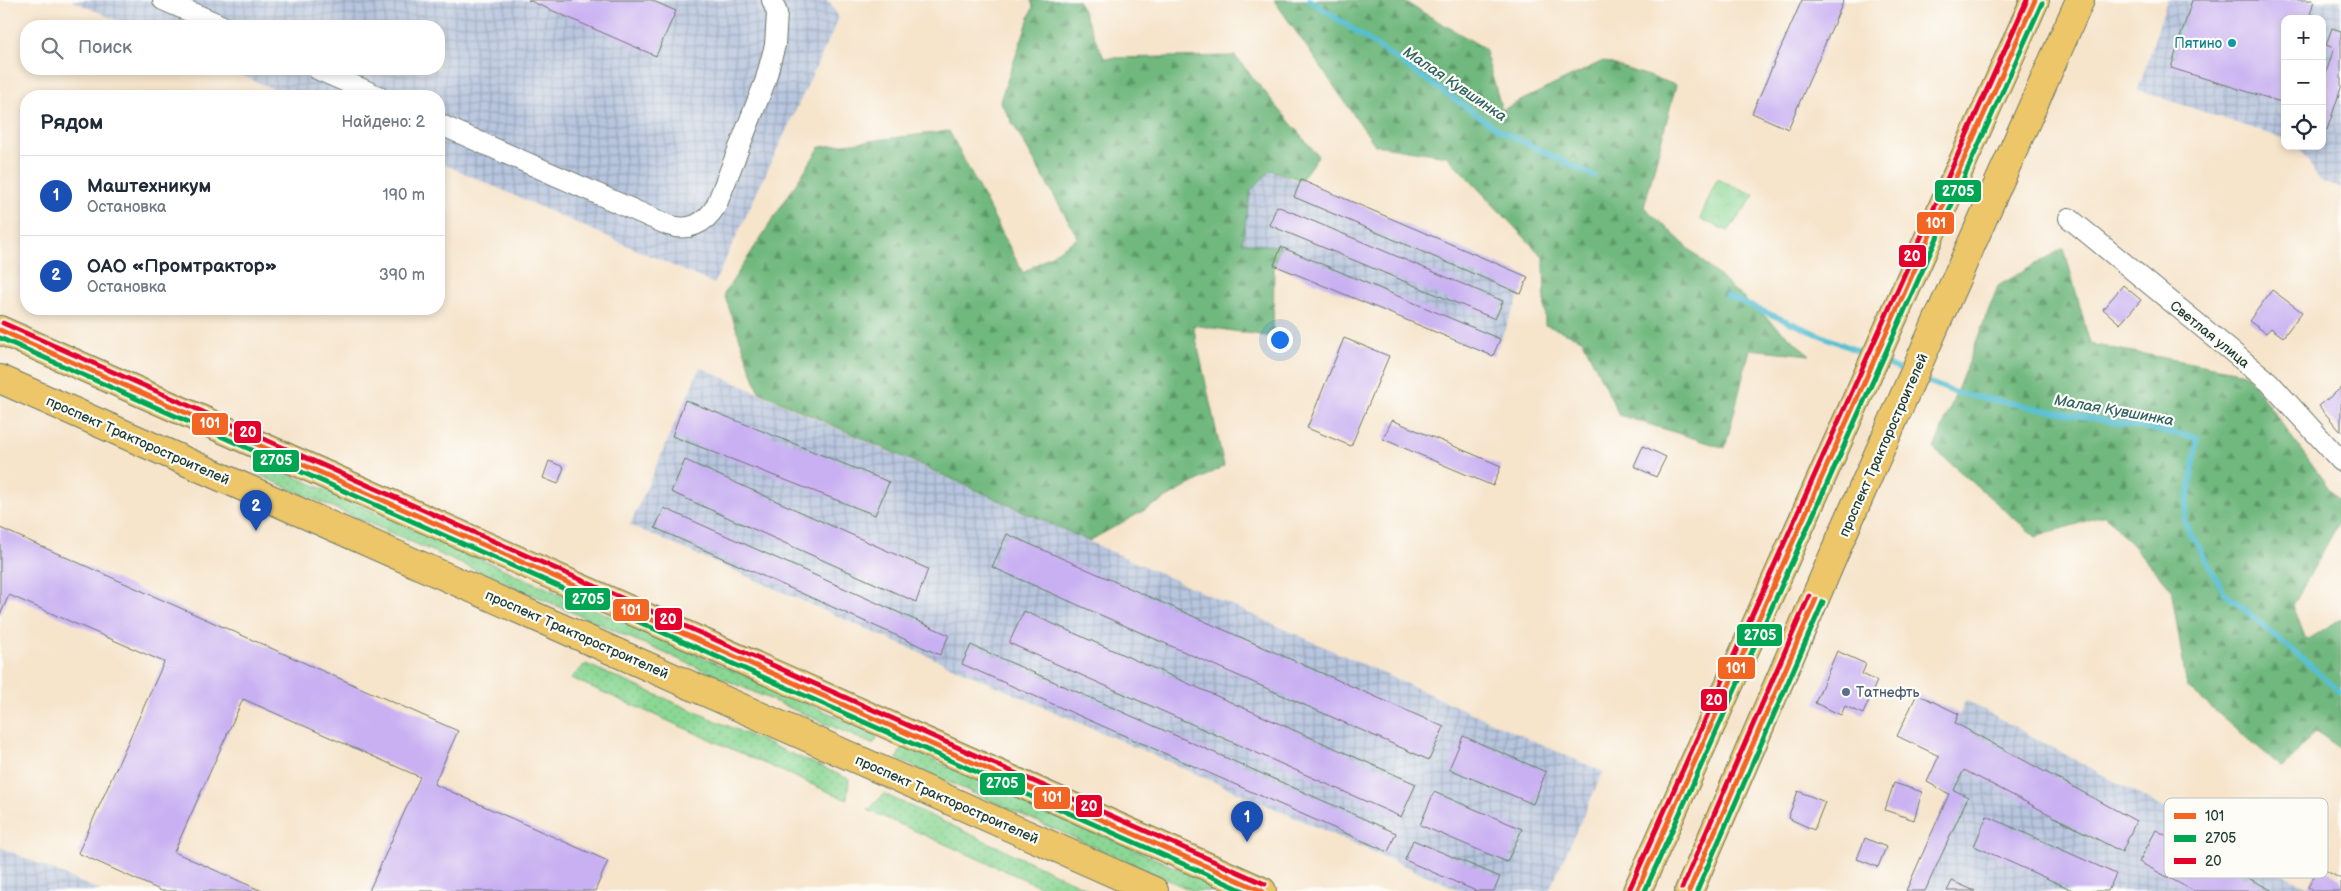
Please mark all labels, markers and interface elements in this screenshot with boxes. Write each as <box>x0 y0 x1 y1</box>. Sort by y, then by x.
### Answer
map controls <box>2281 15 2326 150</box>
button: + <box>2281 15 2326 60</box>
search box <box>20 20 445 75</box>
icon: search <box>38 34 66 62</box>
place label: Пятино <box>2174 35 2222 52</box>
text: Поиск <box>78 36 132 59</box>
marker: Пятино <box>2226 37 2238 49</box>
water label: Малая Кувшинка <box>1399 43 1510 126</box>
button: − <box>2281 60 2326 105</box>
button: locate <box>2281 105 2326 150</box>
text: Рядом <box>40 110 103 135</box>
text: Найдено: 2 <box>341 113 425 132</box>
text: Маштехникум <box>87 175 211 198</box>
line badge: 2705 <box>1934 179 1982 203</box>
text: 2705 <box>1942 183 1974 200</box>
text: 1 <box>53 186 59 205</box>
text: 190 m <box>383 186 425 205</box>
text: Остановка <box>87 198 166 217</box>
line badge: 101 <box>1916 211 1955 235</box>
text: 101 <box>1926 215 1946 232</box>
line badge: 20 <box>1898 244 1927 268</box>
text: 20 <box>1904 248 1921 265</box>
text: ОАО «Промтрактор» <box>87 255 277 278</box>
text: 2 <box>51 266 61 285</box>
text: 390 m <box>379 266 425 285</box>
text: Остановка <box>87 278 166 297</box>
street label: Светлая улица <box>2166 297 2254 372</box>
your location <box>1267 327 1293 353</box>
street label: проспект Тракторостроителей <box>1835 351 1932 539</box>
water label: Малая Кувшинка <box>2053 391 2175 430</box>
street label: проспект Тракторостроителей <box>44 392 232 489</box>
line badge: 101 <box>191 412 229 436</box>
text: 101 <box>200 415 220 432</box>
line badge: 20 <box>233 420 262 444</box>
text: 20 <box>240 424 257 441</box>
line badge: 2705 <box>252 449 300 473</box>
text: 2705 <box>260 452 292 469</box>
pin: 2 <box>240 490 272 531</box>
street label: проспект Тракторостроителей <box>483 586 671 683</box>
line badge: 2705 <box>564 587 611 611</box>
text: 2705 <box>572 591 604 608</box>
line badge: 101 <box>612 598 650 622</box>
text: 101 <box>621 602 641 619</box>
line badge: 20 <box>654 607 683 631</box>
text: 20 <box>660 611 677 628</box>
line badge: 2705 <box>1736 623 1783 647</box>
text: 2705 <box>1744 627 1776 644</box>
line badge: 101 <box>1717 656 1756 680</box>
text: 101 <box>1726 660 1746 677</box>
place label: Татнефть <box>1856 684 1920 701</box>
marker: Татнефть <box>1840 686 1852 698</box>
line badge: 20 <box>1700 688 1728 712</box>
text: 20 <box>1706 692 1723 709</box>
street label: проспект Тракторостроителей <box>853 751 1041 848</box>
line badge: 2705 <box>979 772 1026 796</box>
text: 2705 <box>986 775 1018 792</box>
line badge: 101 <box>1033 786 1071 810</box>
text: 101 <box>1042 789 1062 806</box>
line badge: 20 <box>1075 794 1103 818</box>
text: 20 <box>1081 798 1098 815</box>
legend <box>2164 798 2328 878</box>
pin: 1 <box>1231 801 1263 842</box>
text: 101 <box>2205 808 2224 825</box>
text: 2705 <box>2205 830 2236 847</box>
text: 20 <box>2205 853 2222 870</box>

